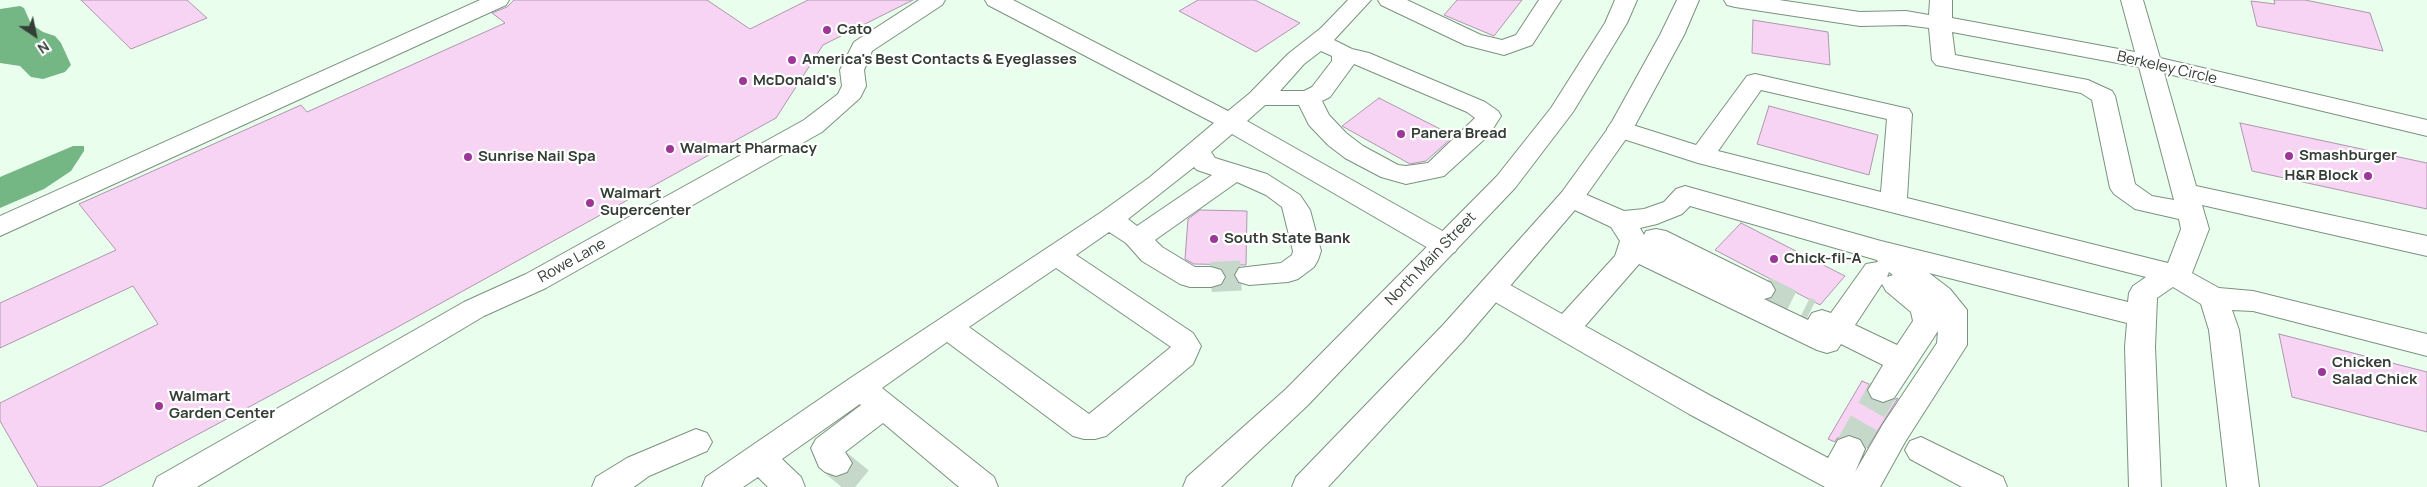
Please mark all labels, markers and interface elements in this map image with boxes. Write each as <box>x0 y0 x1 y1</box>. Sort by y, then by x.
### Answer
north arrow <box>10 10 60 60</box>
place label: Cato <box>837 21 872 39</box>
marker: Cato <box>821 24 833 36</box>
text: N <box>34 37 53 59</box>
street label: Berkeley Circle <box>2115 48 2219 88</box>
place label: America's Best Contacts & Eyeglasses <box>802 51 1077 69</box>
marker: America's Best Contacts & Eyeglasses <box>786 54 798 66</box>
place label: McDonald's <box>753 72 837 90</box>
marker: McDonald's <box>737 75 749 87</box>
place label: Panera Bread <box>1411 125 1507 143</box>
marker: Panera Bread <box>1395 128 1407 140</box>
place label: Walmart Pharmacy <box>680 140 817 158</box>
marker: Walmart Pharmacy <box>664 143 676 155</box>
place label: Smashburger <box>2299 147 2397 165</box>
place label: Sunrise Nail Spa <box>478 148 596 166</box>
marker: Smashburger <box>2283 150 2295 162</box>
marker: Sunrise Nail Spa <box>462 151 474 163</box>
place label: H&R Block <box>2285 167 2358 185</box>
marker: H&R Block <box>2362 170 2374 182</box>
place label: Walmart Supercenter <box>600 185 691 220</box>
marker: Walmart Supercenter <box>584 197 596 209</box>
street label: North Main Street <box>1382 209 1480 309</box>
place label: South State Bank <box>1224 230 1350 248</box>
marker: South State Bank <box>1208 233 1220 245</box>
street label: Rowe Lane <box>535 235 609 287</box>
place label: Chick-fil-A <box>1784 250 1862 268</box>
marker: Chick-fil-A <box>1768 253 1780 265</box>
place label: Chicken Salad Chick <box>2332 354 2417 389</box>
marker: Chicken Salad Chick <box>2316 366 2328 378</box>
place label: Walmart Garden Center <box>169 388 275 423</box>
marker: Walmart Garden Center <box>153 400 165 412</box>

